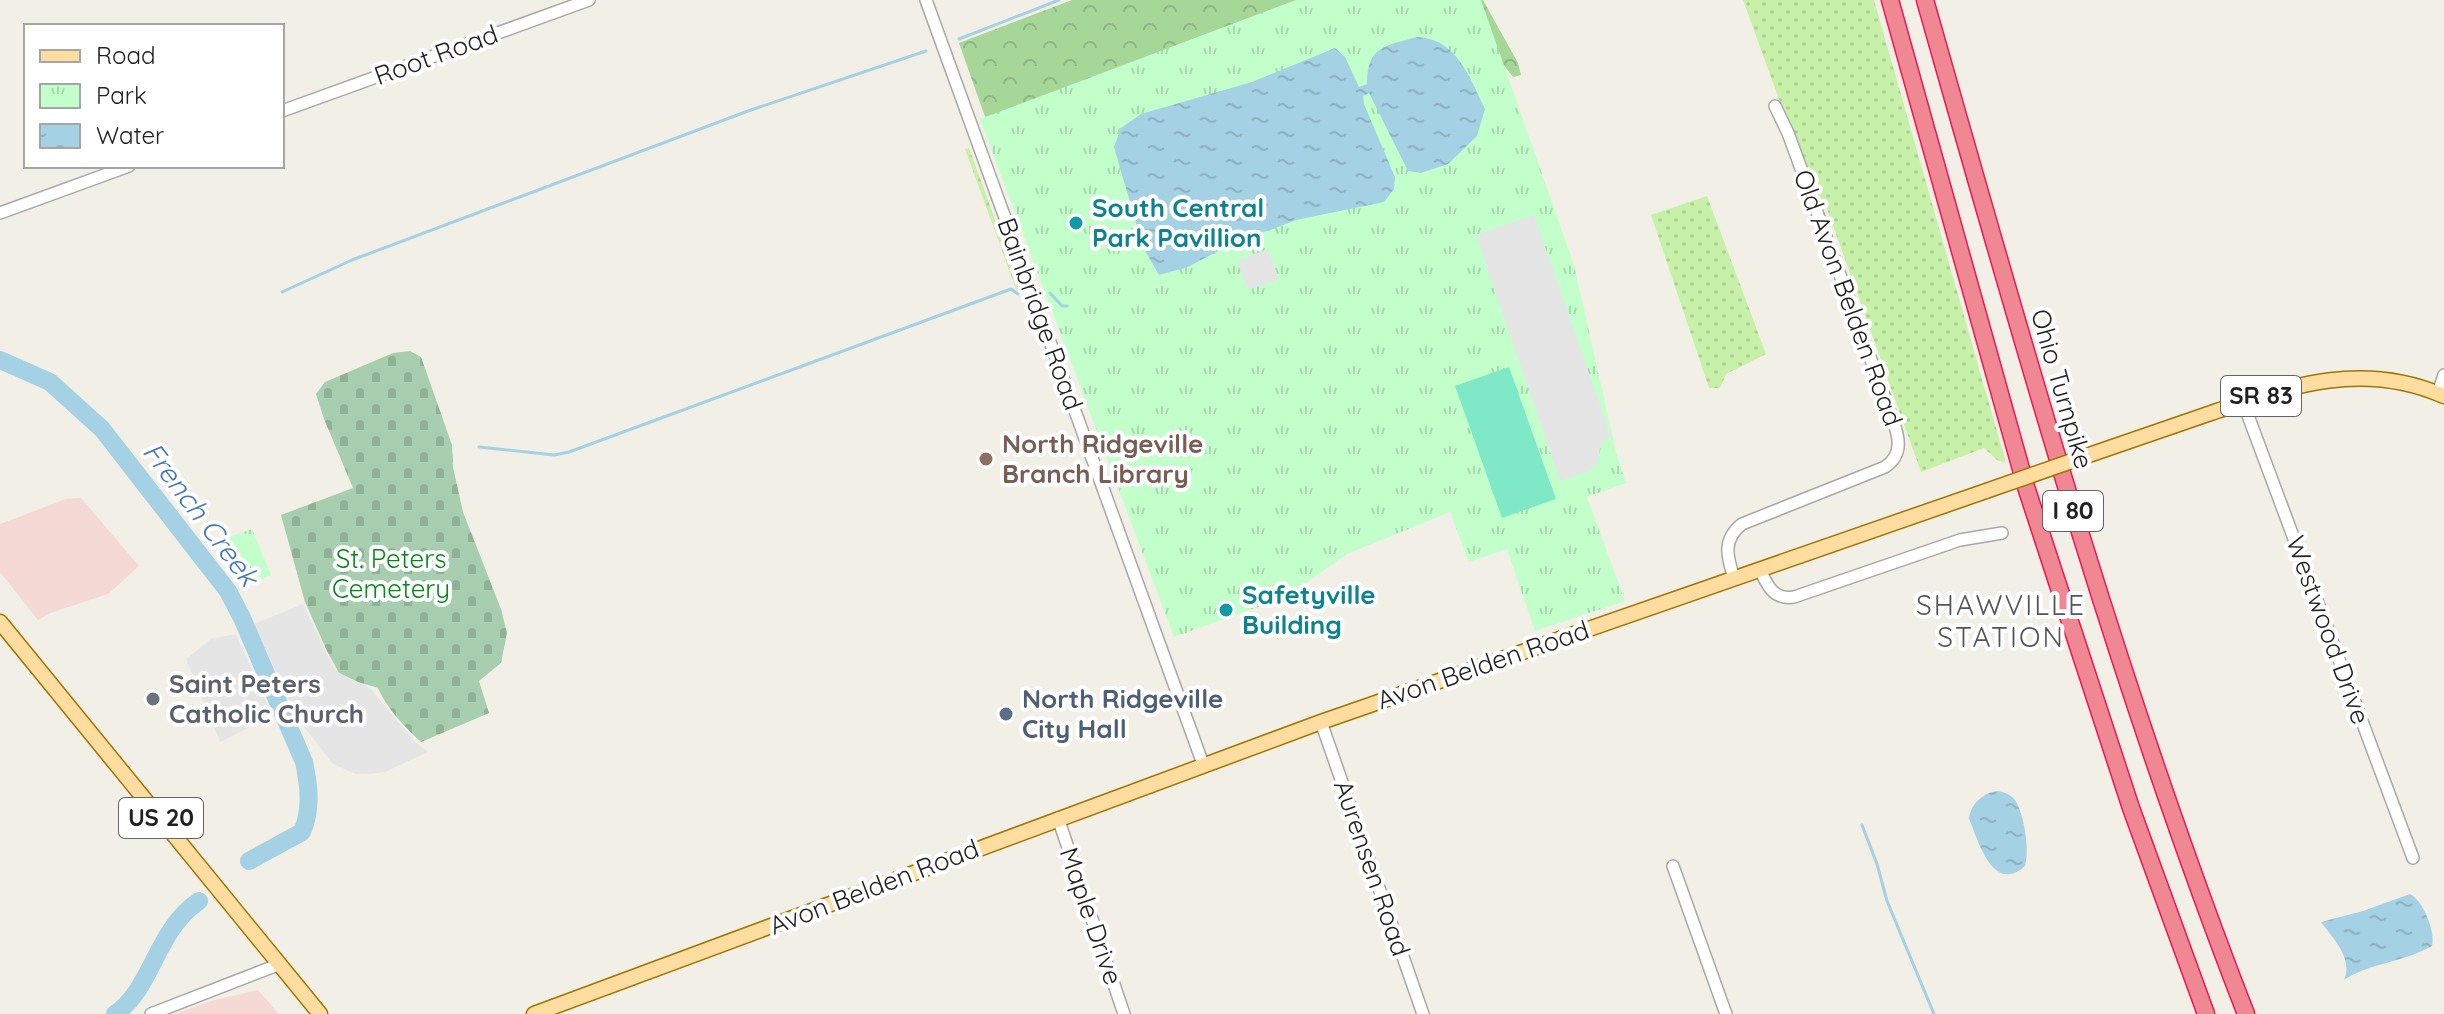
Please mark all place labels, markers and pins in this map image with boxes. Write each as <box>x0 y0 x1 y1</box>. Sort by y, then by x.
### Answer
place label: South Central Park Pavillion <box>1092 191 1264 254</box>
marker: South Central Park Pavillion <box>1067 214 1085 232</box>
place label: North Ridgeville Branch Library <box>1002 427 1203 490</box>
marker: North Ridgeville Branch Library <box>977 450 995 468</box>
place label: Safetyville Building <box>1242 578 1376 641</box>
marker: Safetyville Building <box>1217 601 1235 619</box>
place label: Saint Peters Catholic Church <box>169 667 364 730</box>
place label: North Ridgeville City Hall <box>1022 682 1223 745</box>
marker: Saint Peters Catholic Church <box>144 690 162 708</box>
marker: North Ridgeville City Hall <box>997 705 1015 723</box>

